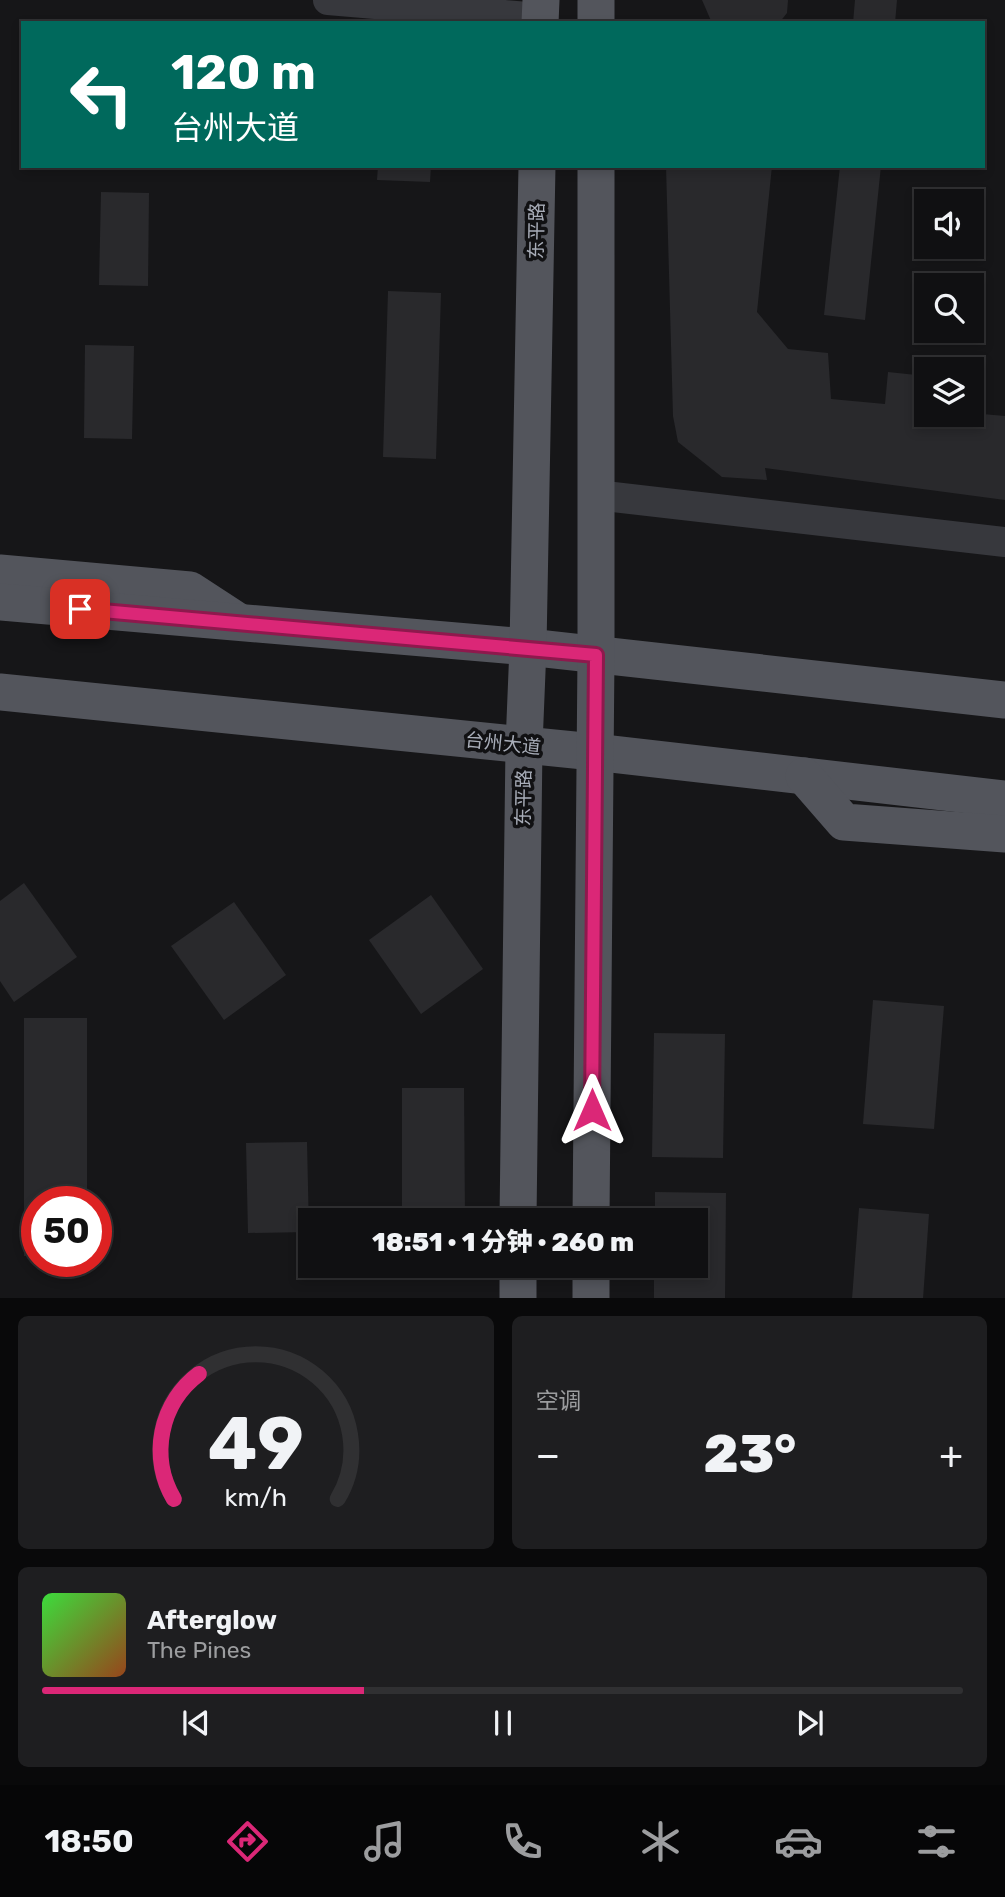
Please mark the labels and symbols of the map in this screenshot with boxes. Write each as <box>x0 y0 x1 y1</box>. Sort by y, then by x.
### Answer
street label: 东平路 <box>525 202 548 260</box>
pin <box>50 579 110 639</box>
street label: 台州大道 <box>464 728 542 759</box>
street label: 东平路 <box>512 769 535 827</box>
position arrow <box>555 1073 629 1147</box>
speed limit sign: 50 <box>21 1186 112 1277</box>

